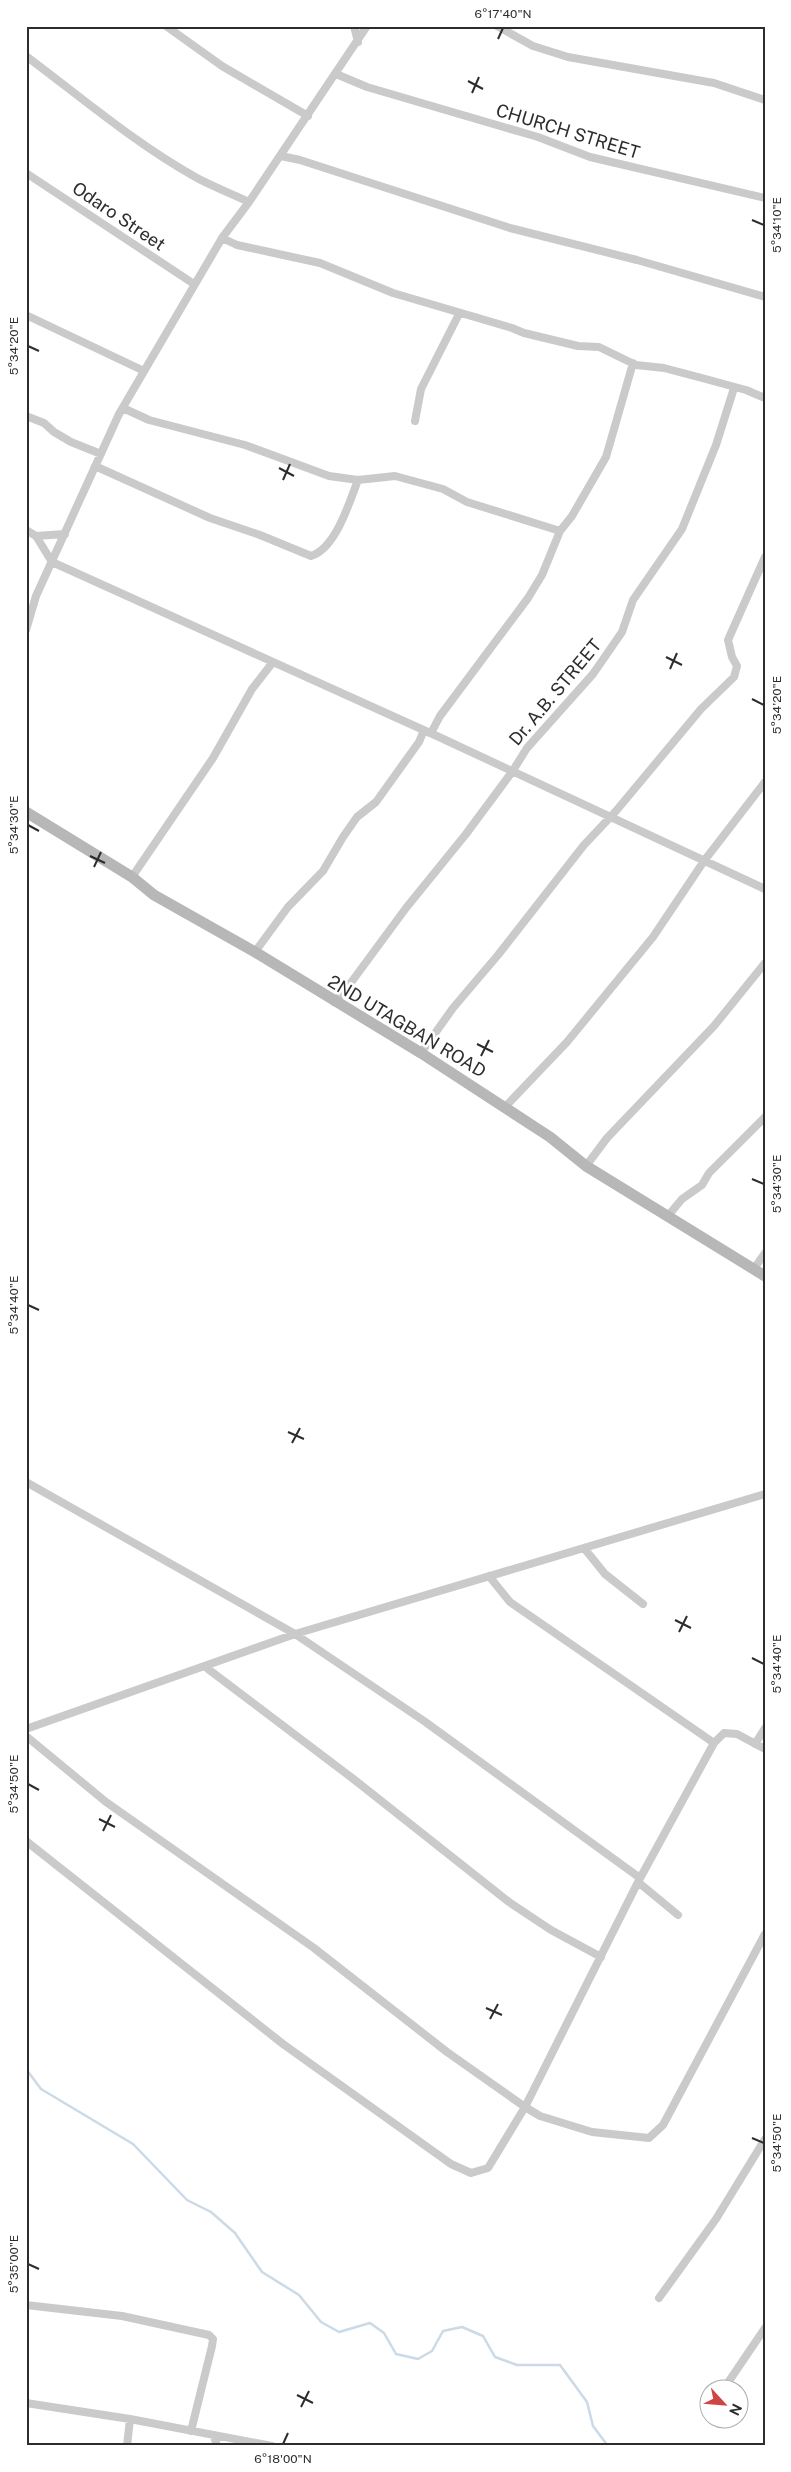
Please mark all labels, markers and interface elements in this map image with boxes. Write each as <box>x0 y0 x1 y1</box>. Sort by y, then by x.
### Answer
text: 6°17'40"N <box>474 7 532 21</box>
street label: CHURCH STREET <box>494 99 643 163</box>
street label: Odaro Street <box>68 177 170 255</box>
text: 5°34'10"E <box>770 197 784 253</box>
text: 5°34'20"E <box>7 317 21 375</box>
street label: Dr. A.B. STREET <box>505 634 606 749</box>
text: 5°34'20"E <box>770 676 784 734</box>
text: 5°34'30"E <box>7 796 21 854</box>
street label: 2ND UTAGBAN ROAD <box>324 970 490 1082</box>
text: 5°34'30"E <box>770 1155 784 1213</box>
text: 5°34'40"E <box>7 1276 21 1334</box>
text: 5°34'40"E <box>770 1635 784 1693</box>
text: 5°34'50"E <box>7 1755 21 1813</box>
text: 5°34'50"E <box>770 2114 784 2172</box>
text: 5°35'00"E <box>7 2235 21 2293</box>
north arrow <box>698 2380 748 2430</box>
text: N <box>726 2401 745 2418</box>
text: 6°18'00"N <box>254 2452 312 2466</box>

